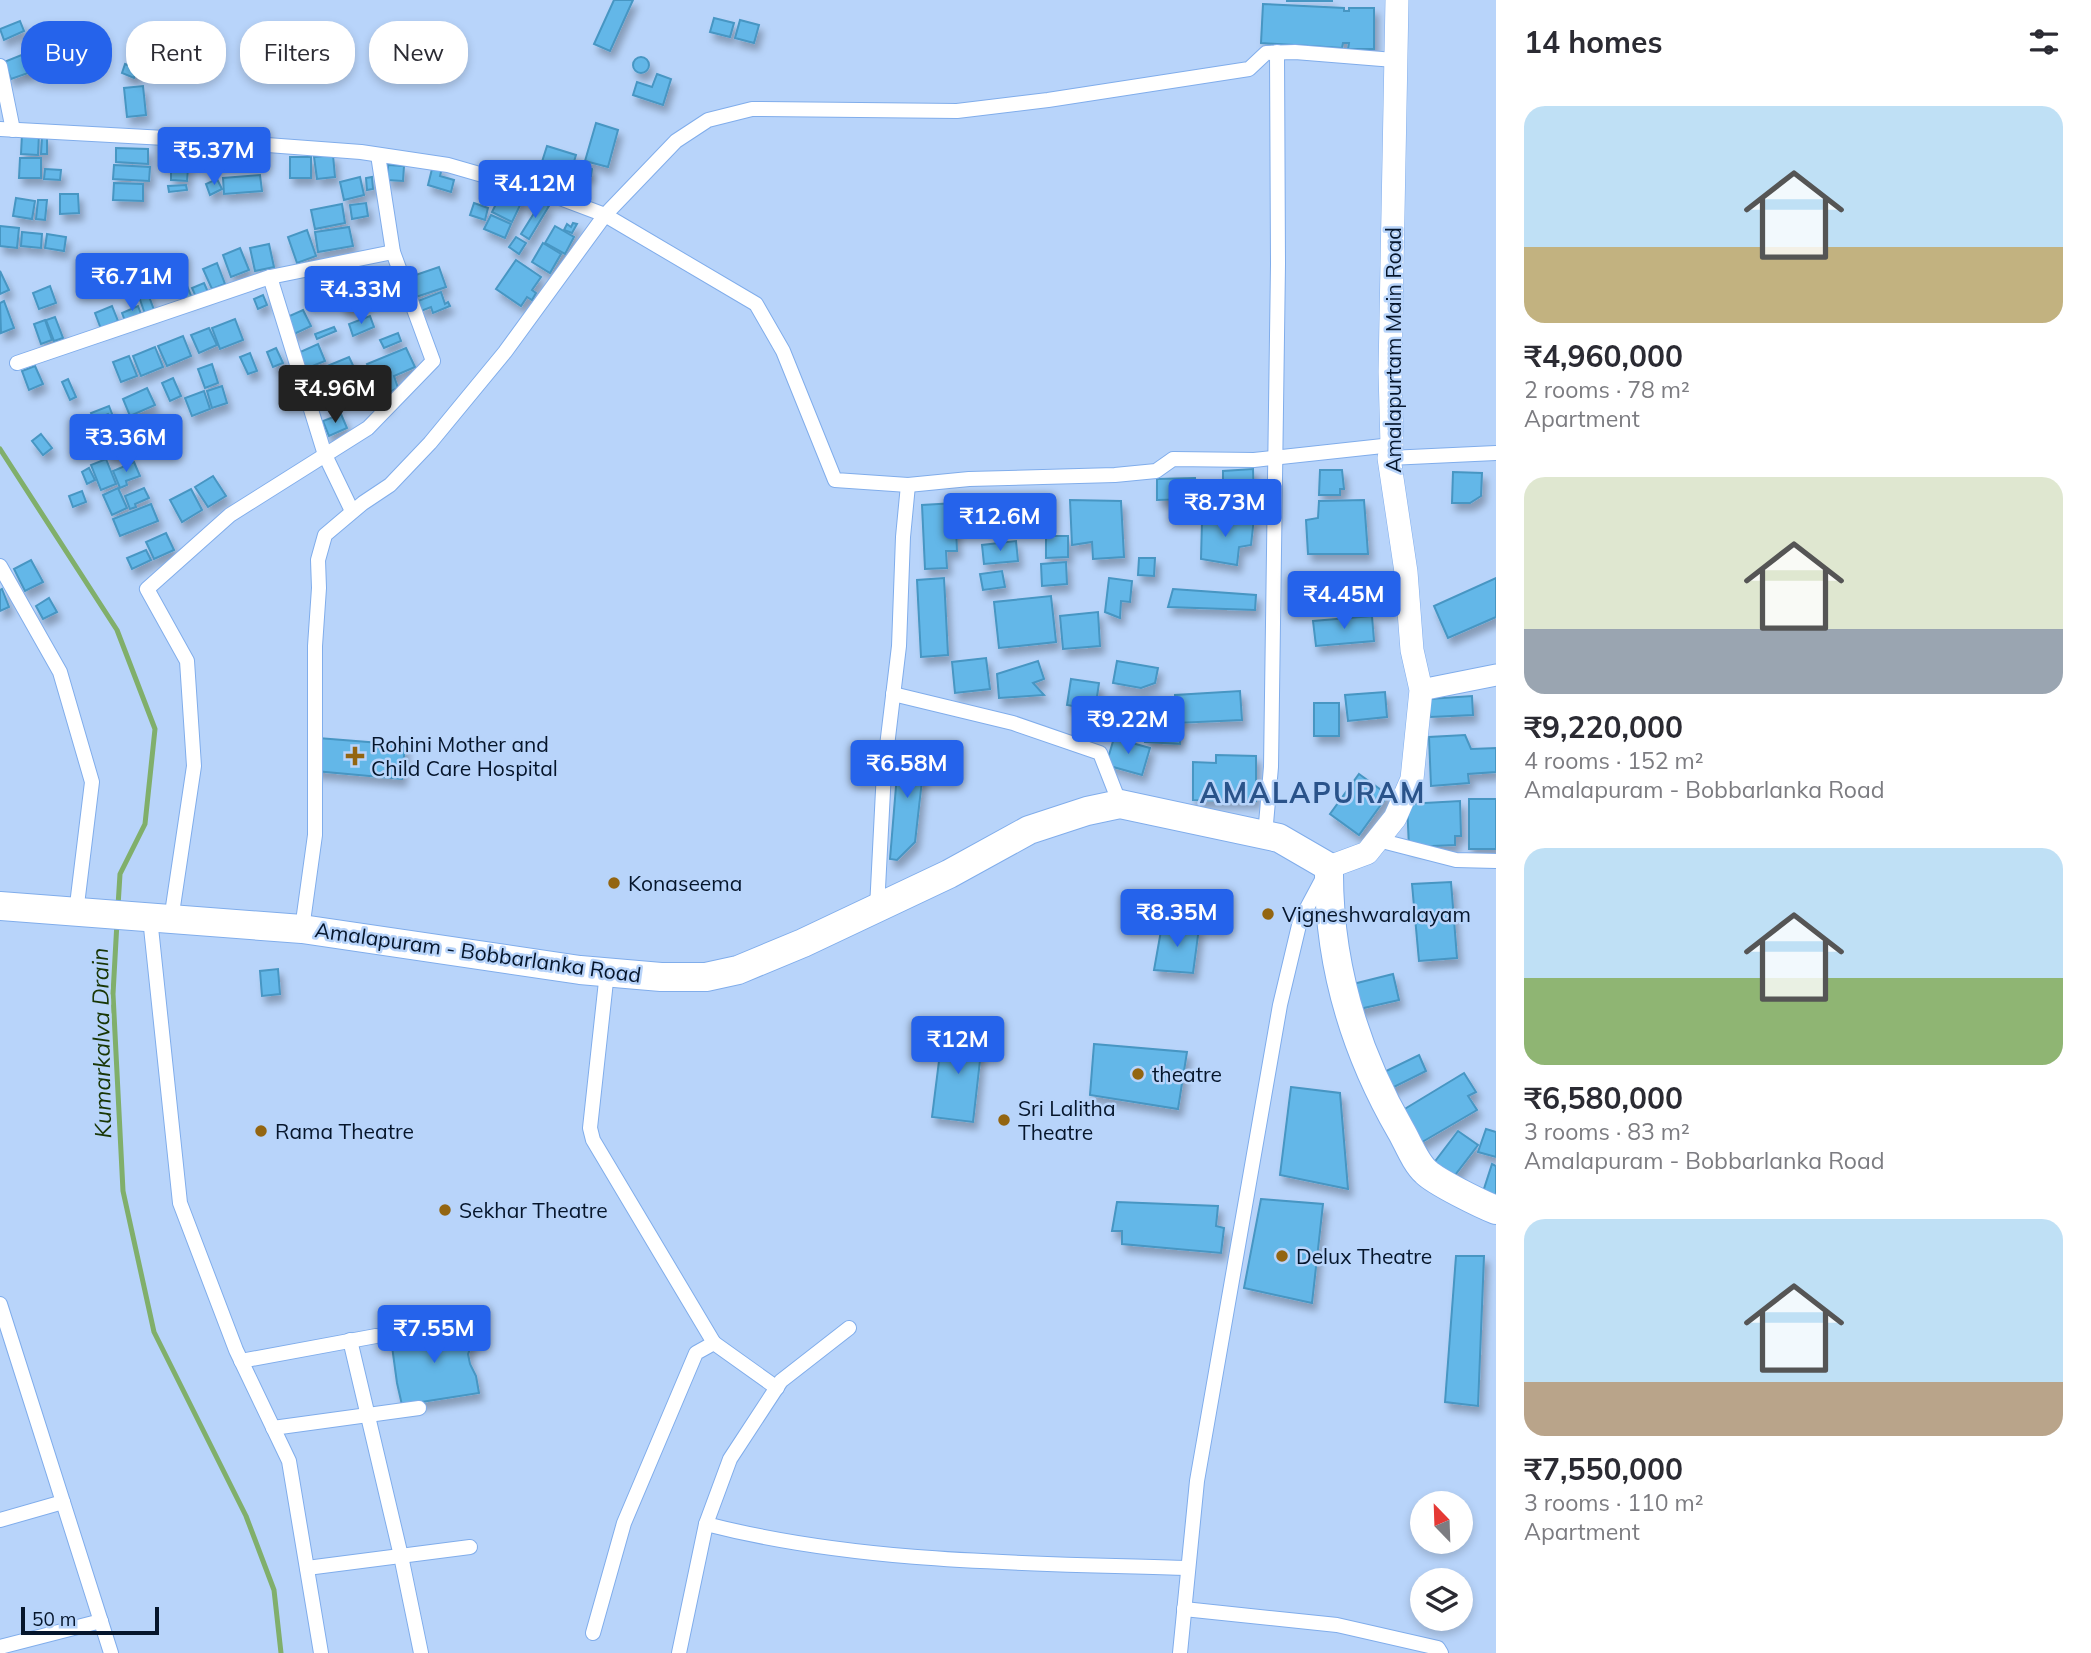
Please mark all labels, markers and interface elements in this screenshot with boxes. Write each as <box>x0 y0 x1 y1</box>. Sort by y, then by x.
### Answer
chip: Buy <box>21 21 112 84</box>
chip: Rent <box>126 21 226 84</box>
chip: Filters <box>240 21 355 84</box>
chip: New <box>369 21 468 84</box>
text: 14 homes <box>1524 23 1663 61</box>
icon: filters <box>2025 23 2063 61</box>
pin: ₹5.37M <box>157 128 271 187</box>
text: ₹5.37M <box>174 135 254 164</box>
icon: home <box>1731 152 1857 278</box>
pin: ₹4.12M <box>478 160 592 220</box>
text: ₹4.12M <box>495 168 575 197</box>
street label: Amalapurtam Main Road <box>1380 227 1406 473</box>
pin: ₹6.71M <box>75 254 189 313</box>
text: ₹6.71M <box>92 261 172 290</box>
pin: ₹4.33M <box>304 266 418 326</box>
text: ₹4.33M <box>321 274 401 303</box>
text: ₹4,960,000 <box>1524 337 1683 375</box>
pin: ₹4.96M <box>278 366 392 425</box>
text: ₹4.96M <box>295 373 375 402</box>
text: 2 rooms · 78 m² <box>1524 375 1690 404</box>
text: Apartment <box>1524 404 1640 433</box>
pin: ₹3.36M <box>69 414 183 474</box>
text: ₹3.36M <box>86 422 166 451</box>
pin: ₹8.73M <box>1168 480 1282 539</box>
text: ₹8.73M <box>1185 487 1265 516</box>
pin: ₹12.6M <box>943 494 1057 553</box>
text: ₹12.6M <box>960 501 1040 530</box>
icon: home <box>1731 523 1857 649</box>
pin: ₹4.45M <box>1287 572 1401 631</box>
text: ₹4.45M <box>1304 579 1384 608</box>
pin: ₹9.22M <box>1071 696 1185 756</box>
text: ₹9.22M <box>1088 704 1168 733</box>
text: ₹9,220,000 <box>1524 708 1683 746</box>
place label: Rohini Mother and Child Care Hospital <box>371 731 558 781</box>
pin: ₹6.58M <box>850 740 964 800</box>
marker: Rohini Mother and Child Care Hospital <box>345 746 365 766</box>
text: 4 rooms · 152 m² <box>1524 746 1704 775</box>
text: ₹6.58M <box>867 748 947 777</box>
district label: AMALAPURAM <box>1200 775 1426 810</box>
text: Amalapuram - Bobbarlanka Road <box>1524 775 1885 804</box>
place label: Konaseema <box>628 870 742 896</box>
marker: Konaseema <box>606 875 622 891</box>
pin: ₹8.35M <box>1120 890 1234 949</box>
icon: home <box>1731 894 1857 1020</box>
text: ₹8.35M <box>1137 897 1217 926</box>
place label: Vigneshwaralayam <box>1282 901 1471 927</box>
marker: Vigneshwaralayam <box>1260 906 1276 922</box>
street label: Amalapuram - Bobbarlanka Road <box>313 916 643 988</box>
water label: Kumarkalva Drain <box>85 947 117 1139</box>
pin: ₹12M <box>917 1016 999 1076</box>
text: ₹12M <box>927 1024 989 1053</box>
place label: theatre <box>1152 1061 1222 1087</box>
marker: theatre <box>1130 1066 1146 1082</box>
text: ₹6,580,000 <box>1524 1079 1683 1117</box>
place label: Sri Lalitha Theatre <box>1018 1095 1115 1145</box>
marker: Sri Lalitha Theatre <box>996 1112 1012 1128</box>
text: 3 rooms · 83 m² <box>1524 1117 1690 1146</box>
place label: Rama Theatre <box>275 1118 414 1144</box>
marker: Rama Theatre <box>253 1123 269 1139</box>
text: Amalapuram - Bobbarlanka Road <box>1524 1146 1885 1175</box>
place label: Sekhar Theatre <box>459 1197 608 1223</box>
marker: Sekhar Theatre <box>437 1202 453 1218</box>
place label: Delux Theatre <box>1296 1243 1432 1269</box>
marker: Delux Theatre <box>1274 1248 1290 1264</box>
icon: home <box>1731 1265 1857 1391</box>
pin: ₹7.55M <box>377 1306 491 1365</box>
text: ₹7.55M <box>394 1313 474 1342</box>
text: ₹7,550,000 <box>1524 1450 1683 1488</box>
text: 3 rooms · 110 m² <box>1524 1488 1704 1517</box>
north arrow <box>1410 1491 1474 1554</box>
map controls <box>1410 1491 1473 1631</box>
text: Apartment <box>1524 1517 1640 1546</box>
button: layers <box>1410 1568 1473 1631</box>
scale bar <box>21 1604 159 1636</box>
text: 50 m <box>32 1607 76 1631</box>

